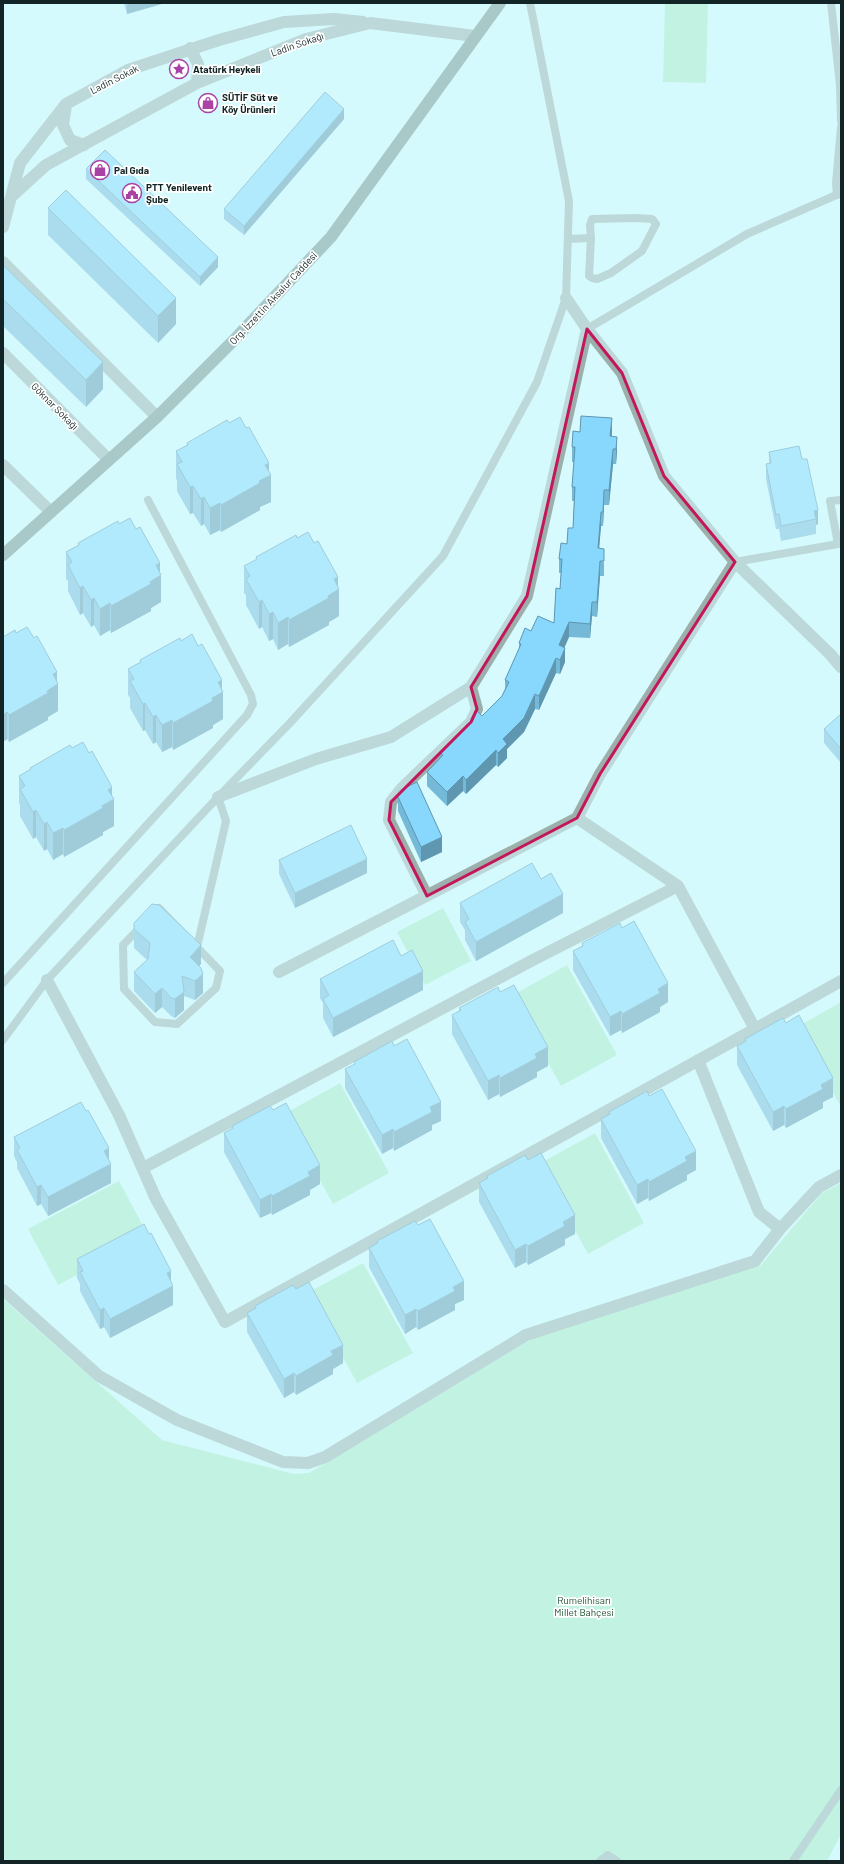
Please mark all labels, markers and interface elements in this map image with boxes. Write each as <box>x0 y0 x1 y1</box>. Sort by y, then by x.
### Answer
street label: Ladin Sokağı <box>269 29 325 59</box>
place icon: Atatürk Heykeli <box>168 58 190 80</box>
street label: Ladin Sokak <box>88 62 140 96</box>
place label: Atatürk Heykeli <box>193 63 261 75</box>
place label: SÜTİF Süt ve Köy Ürünleri <box>222 91 278 115</box>
shop icon: SÜTİF Süt ve Köy Ürünleri <box>197 92 219 114</box>
shop icon: Pal Gıda <box>89 159 111 181</box>
place label: Pal Gıda <box>114 164 149 176</box>
place label: PTT Yenilevent Şube <box>146 181 212 205</box>
public building icon: PTT Yenilevent Şube <box>121 182 143 204</box>
street label: Org. İzzettin Aksalur Caddesi <box>227 249 319 347</box>
street label: Göknar Sokağı <box>29 380 81 432</box>
park label: Rumelihisarı Millet Bahçesi <box>554 1594 614 1618</box>

